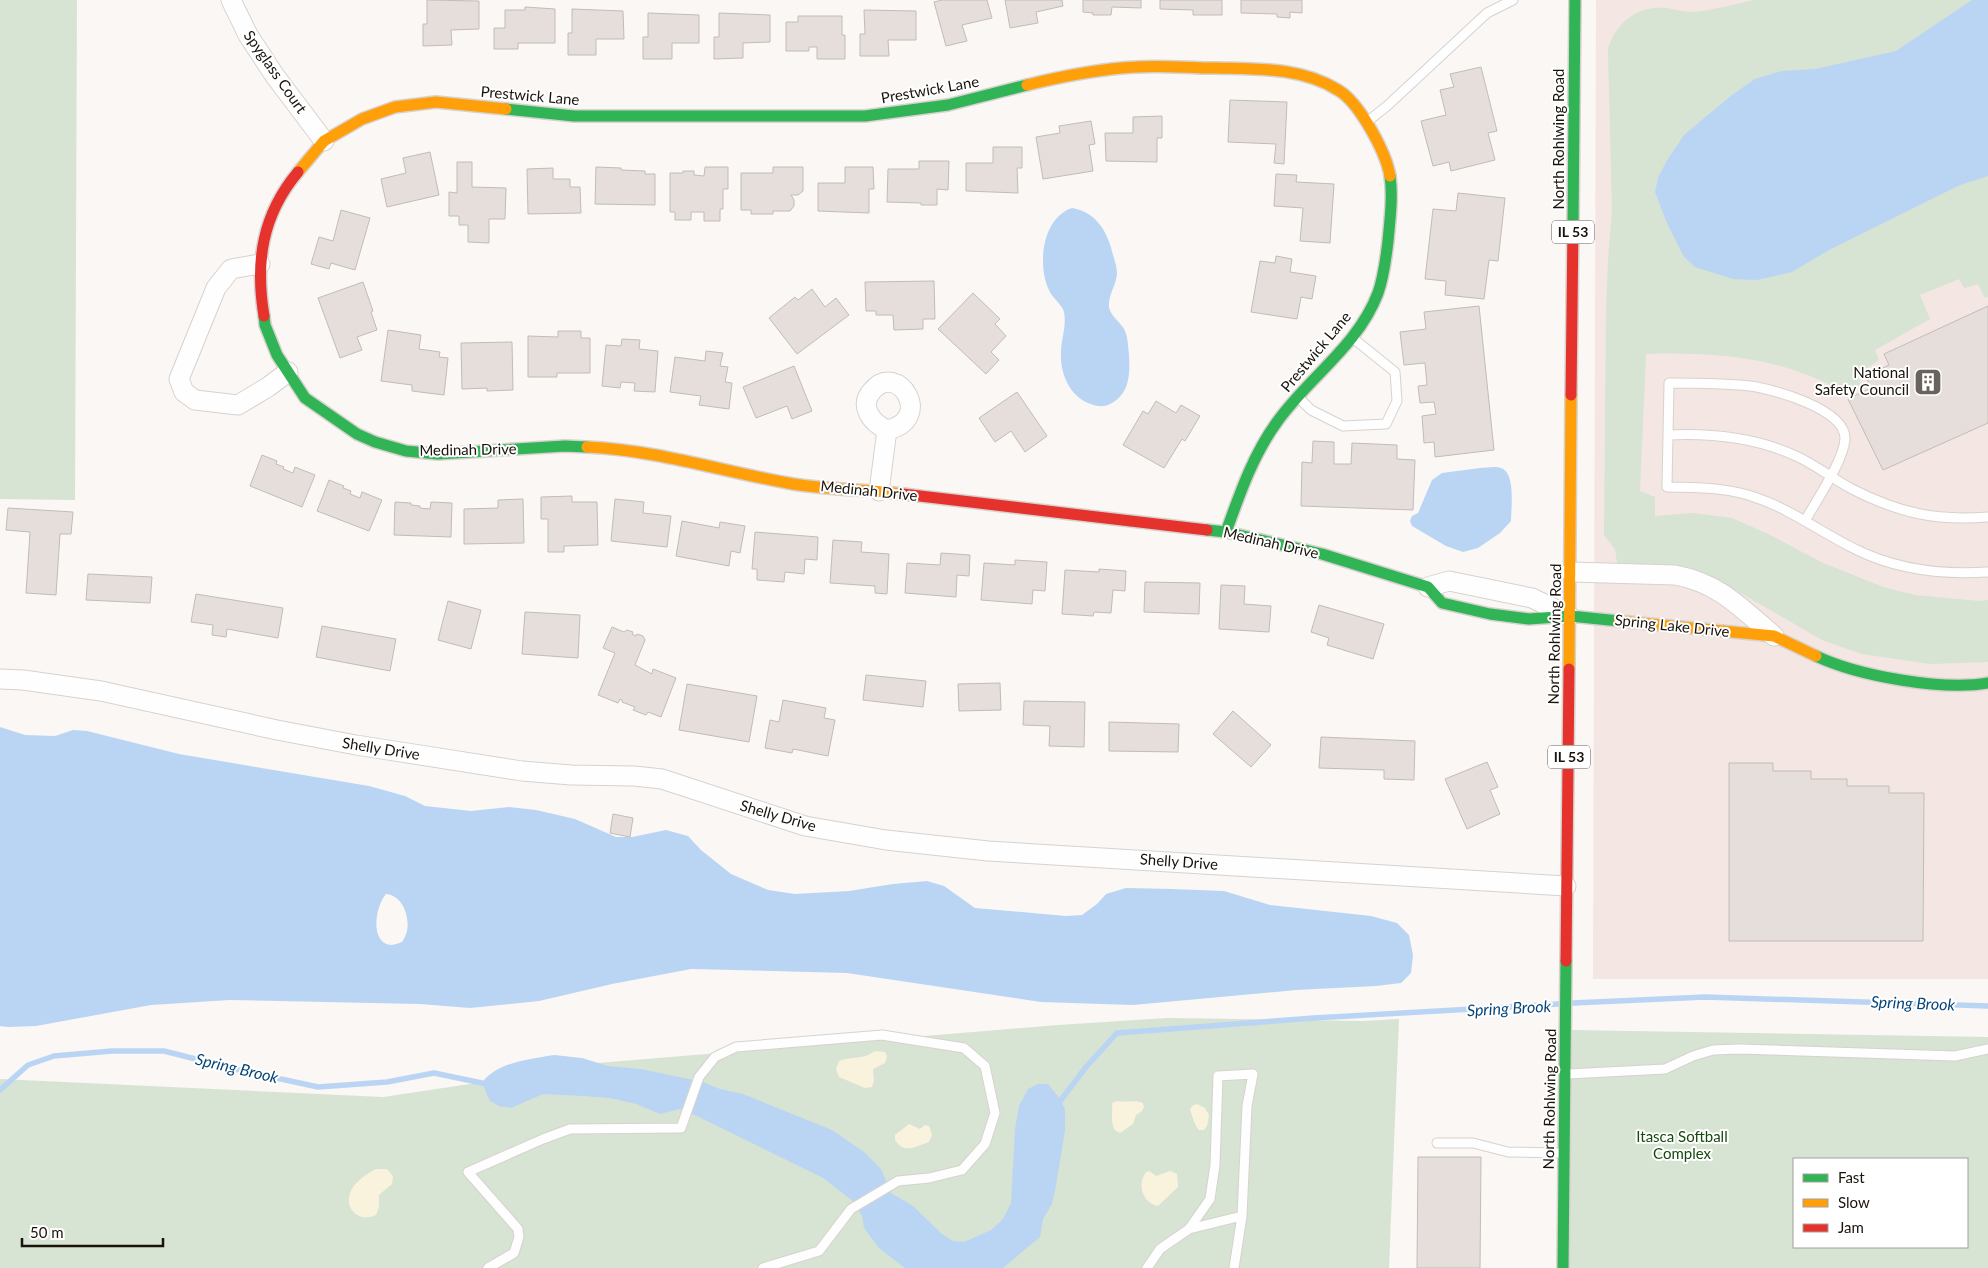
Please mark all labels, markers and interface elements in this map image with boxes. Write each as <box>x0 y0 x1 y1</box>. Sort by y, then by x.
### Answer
street label: Spyglass Court <box>241 27 311 117</box>
street label: North Rohlwing Road <box>1549 69 1567 209</box>
street label: Prestwick Lane <box>879 72 980 106</box>
street label: Prestwick Lane <box>480 82 580 108</box>
road number: IL 53 <box>1552 220 1594 243</box>
street label: Prestwick Lane <box>1276 307 1354 395</box>
place label: National Safety Council <box>1815 363 1909 398</box>
building icon: National Safety Council <box>1913 367 1943 397</box>
street label: Medinah Drive <box>419 439 517 459</box>
street label: Medinah Drive <box>820 476 919 504</box>
street label: Medinah Drive <box>1222 522 1321 562</box>
street label: North Rohlwing Road <box>1544 563 1564 705</box>
street label: Spring Lake Drive <box>1614 610 1730 640</box>
street label: Shelly Drive <box>341 733 421 763</box>
road number: IL 53 <box>1548 746 1590 769</box>
street label: Shelly Drive <box>738 796 818 835</box>
street label: Shelly Drive <box>1139 849 1219 873</box>
water label: Spring Brook <box>1871 992 1956 1013</box>
water label: Spring Brook <box>1466 996 1552 1019</box>
street label: North Rohlwing Road <box>1539 1028 1559 1170</box>
water label: Spring Brook <box>194 1049 281 1086</box>
park label: Itasca Softball Complex <box>1636 1127 1728 1162</box>
legend <box>1793 1158 1968 1248</box>
text: Fast <box>1838 1168 1865 1186</box>
text: Slow <box>1838 1193 1870 1211</box>
scale bar <box>22 1216 164 1248</box>
text: Jam <box>1838 1218 1864 1236</box>
text: 50 m <box>30 1223 64 1241</box>

